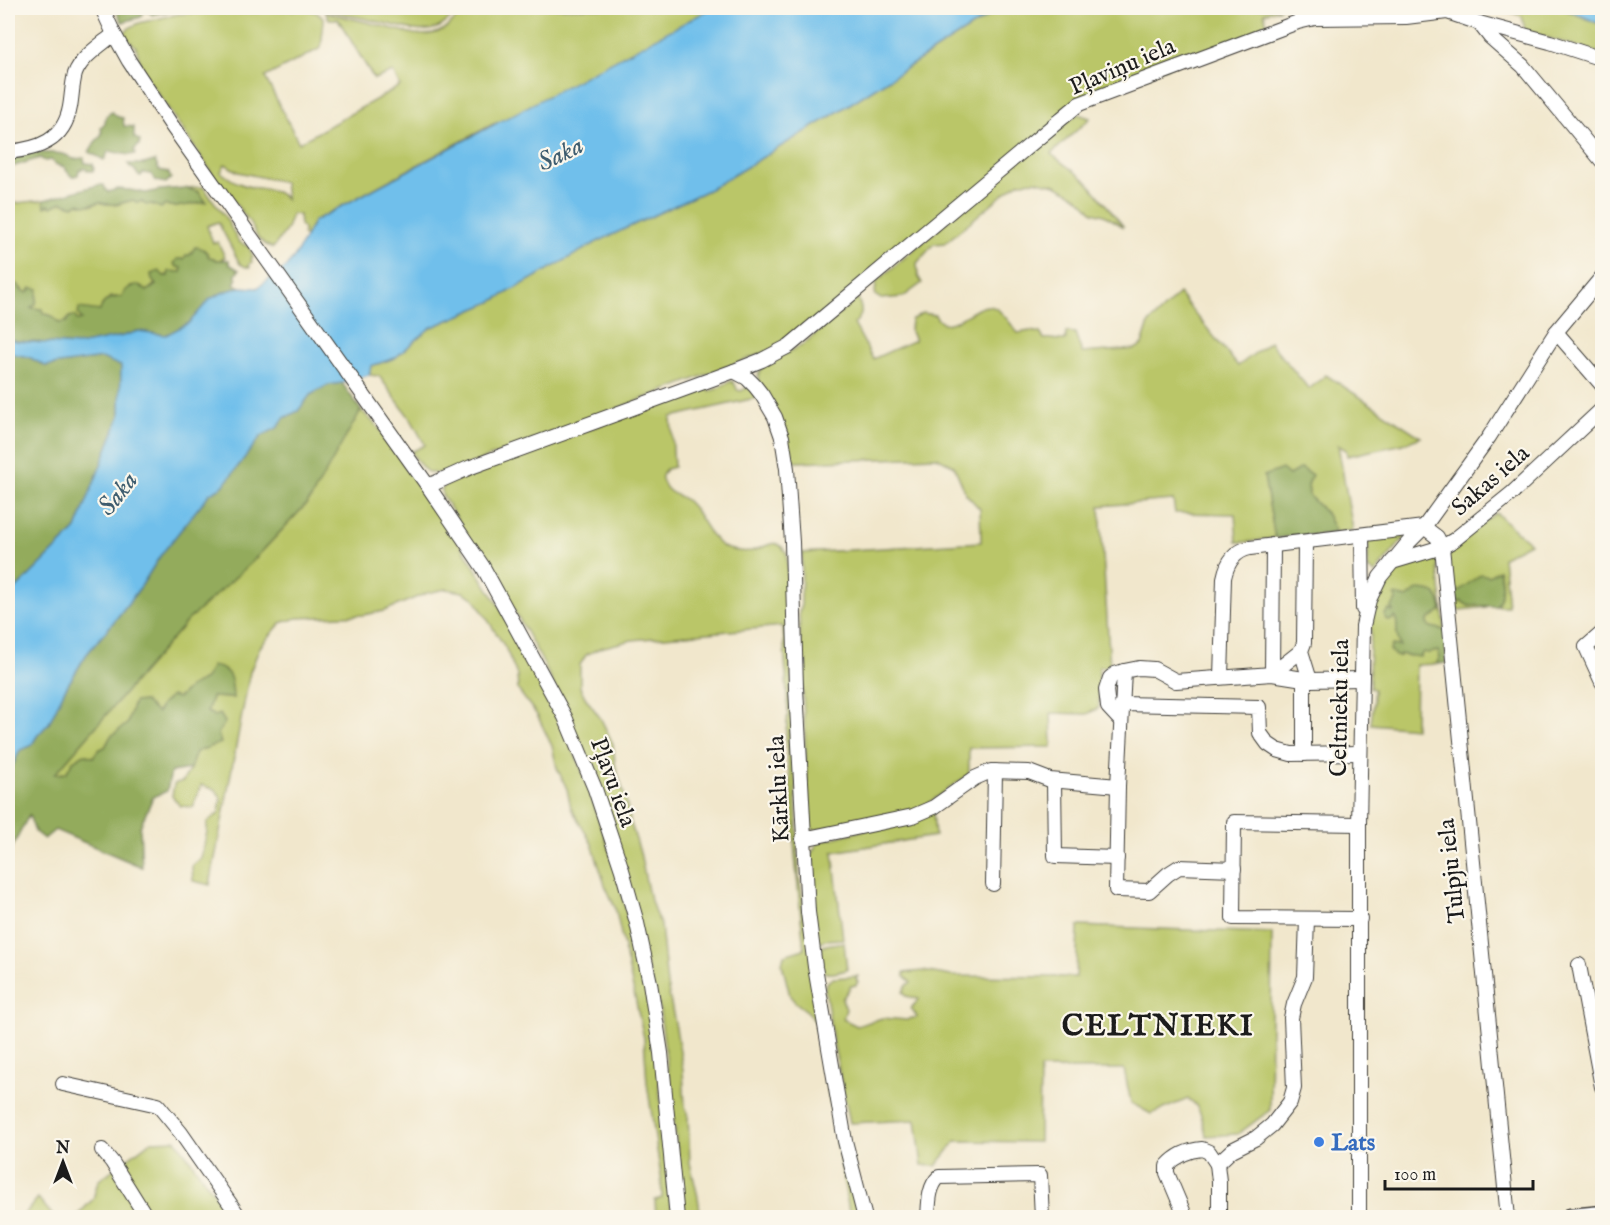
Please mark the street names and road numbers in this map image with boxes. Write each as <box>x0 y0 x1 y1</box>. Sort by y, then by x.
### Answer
street label: Pļaviņu iela <box>1065 31 1181 104</box>
street label: Sakas iela <box>1445 438 1537 524</box>
street label: Celtnieku iela <box>1324 638 1357 777</box>
street label: Pļavu iela <box>582 733 643 832</box>
street label: Kārklu iela <box>761 734 798 844</box>
street label: Tulpju iela <box>1432 816 1473 925</box>

